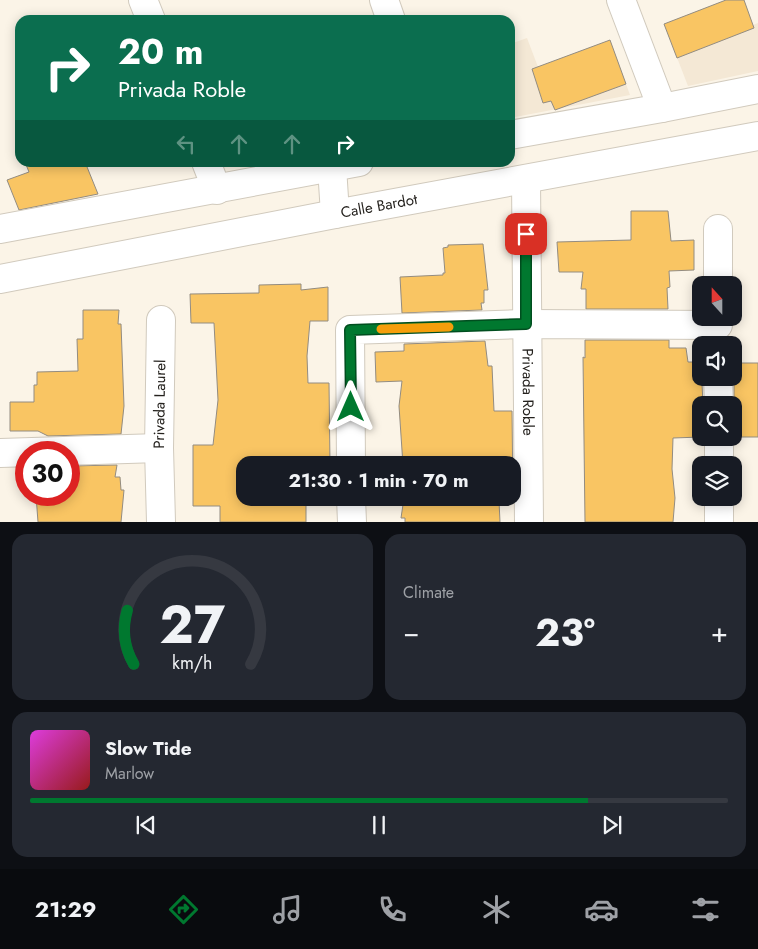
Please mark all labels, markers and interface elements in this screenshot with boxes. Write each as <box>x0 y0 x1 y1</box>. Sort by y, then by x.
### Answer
text: 20 m <box>118 27 203 77</box>
icon: right <box>35 35 100 100</box>
text: Privada Roble <box>118 73 246 105</box>
icon: left <box>172 130 200 158</box>
icon: ahead <box>225 130 253 158</box>
icon: ahead <box>278 130 306 158</box>
icon: right <box>331 130 359 158</box>
street label: Calle Bardot <box>339 188 420 224</box>
pin <box>505 213 547 255</box>
icon: arrive <box>512 220 540 248</box>
north arrow <box>692 276 742 326</box>
map controls <box>692 276 742 506</box>
button: sound <box>692 336 742 386</box>
street label: Privada Roble <box>516 348 539 436</box>
street label: Privada Laurel <box>148 359 171 449</box>
position arrow <box>324 380 376 432</box>
button: search <box>692 396 742 446</box>
speed limit sign: 30 <box>15 441 80 506</box>
button: layers <box>692 456 742 506</box>
text: 21:30 · 1 min · 70 m <box>288 467 469 494</box>
text: Climate <box>403 581 454 604</box>
text: 27 <box>160 587 226 663</box>
text: 23° <box>535 605 595 660</box>
text: − <box>403 612 420 653</box>
text: + <box>711 612 728 653</box>
text: km/h <box>172 650 213 676</box>
text: Slow Tide <box>105 735 192 762</box>
text: Marlow <box>105 762 154 785</box>
icon: previous <box>132 811 160 839</box>
icon: pause <box>365 811 393 839</box>
icon: next <box>598 811 626 839</box>
icon: directions <box>166 892 201 927</box>
icon: music <box>270 892 305 927</box>
icon: phone <box>375 892 410 927</box>
icon: climate <box>479 892 514 927</box>
icon: car <box>584 892 619 927</box>
icon: filters <box>688 892 723 927</box>
text: 21:29 <box>35 893 97 925</box>

